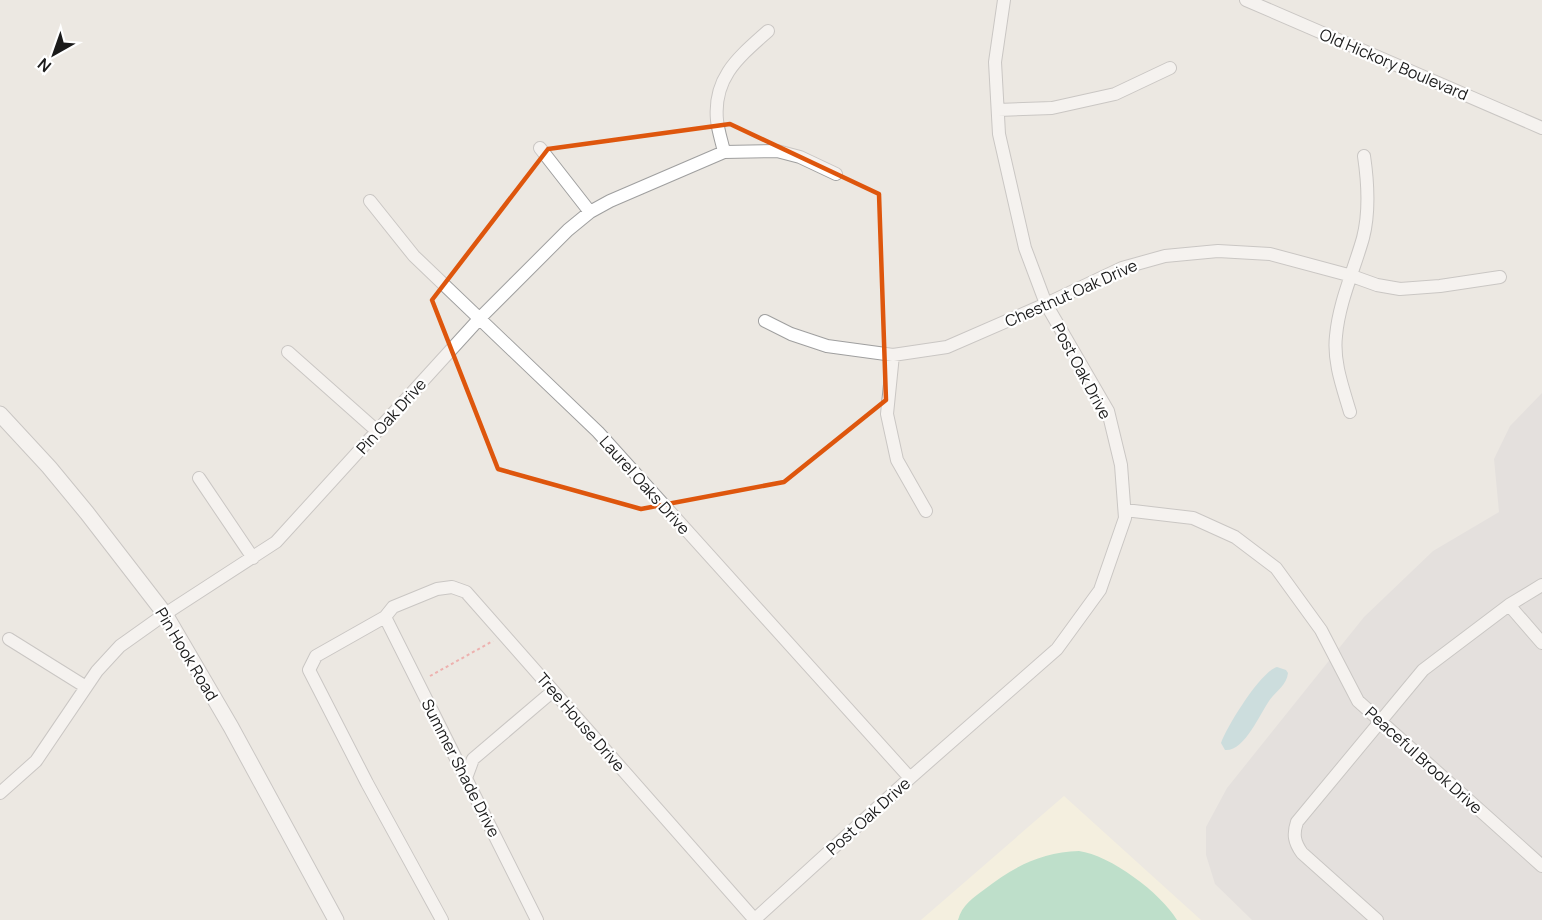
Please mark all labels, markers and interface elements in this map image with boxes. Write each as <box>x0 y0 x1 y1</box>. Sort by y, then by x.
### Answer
street label: Old Hickory Boulevard <box>1316 23 1472 105</box>
north arrow <box>24 24 84 84</box>
text: N <box>33 53 56 78</box>
street label: Chestnut Oak Drive <box>1001 254 1141 332</box>
street label: Post Oak Drive <box>1047 319 1117 423</box>
street label: Pin Oak Drive <box>351 373 431 459</box>
street label: Laurel Oaks Drive <box>595 431 695 539</box>
street label: Pin Hook Road <box>151 603 223 705</box>
street label: Tree House Drive <box>532 668 630 776</box>
street label: Summer Shade Drive <box>417 695 505 841</box>
street label: Peaceful Brook Drive <box>1361 701 1487 819</box>
street label: Post Oak Drive <box>821 772 915 860</box>

